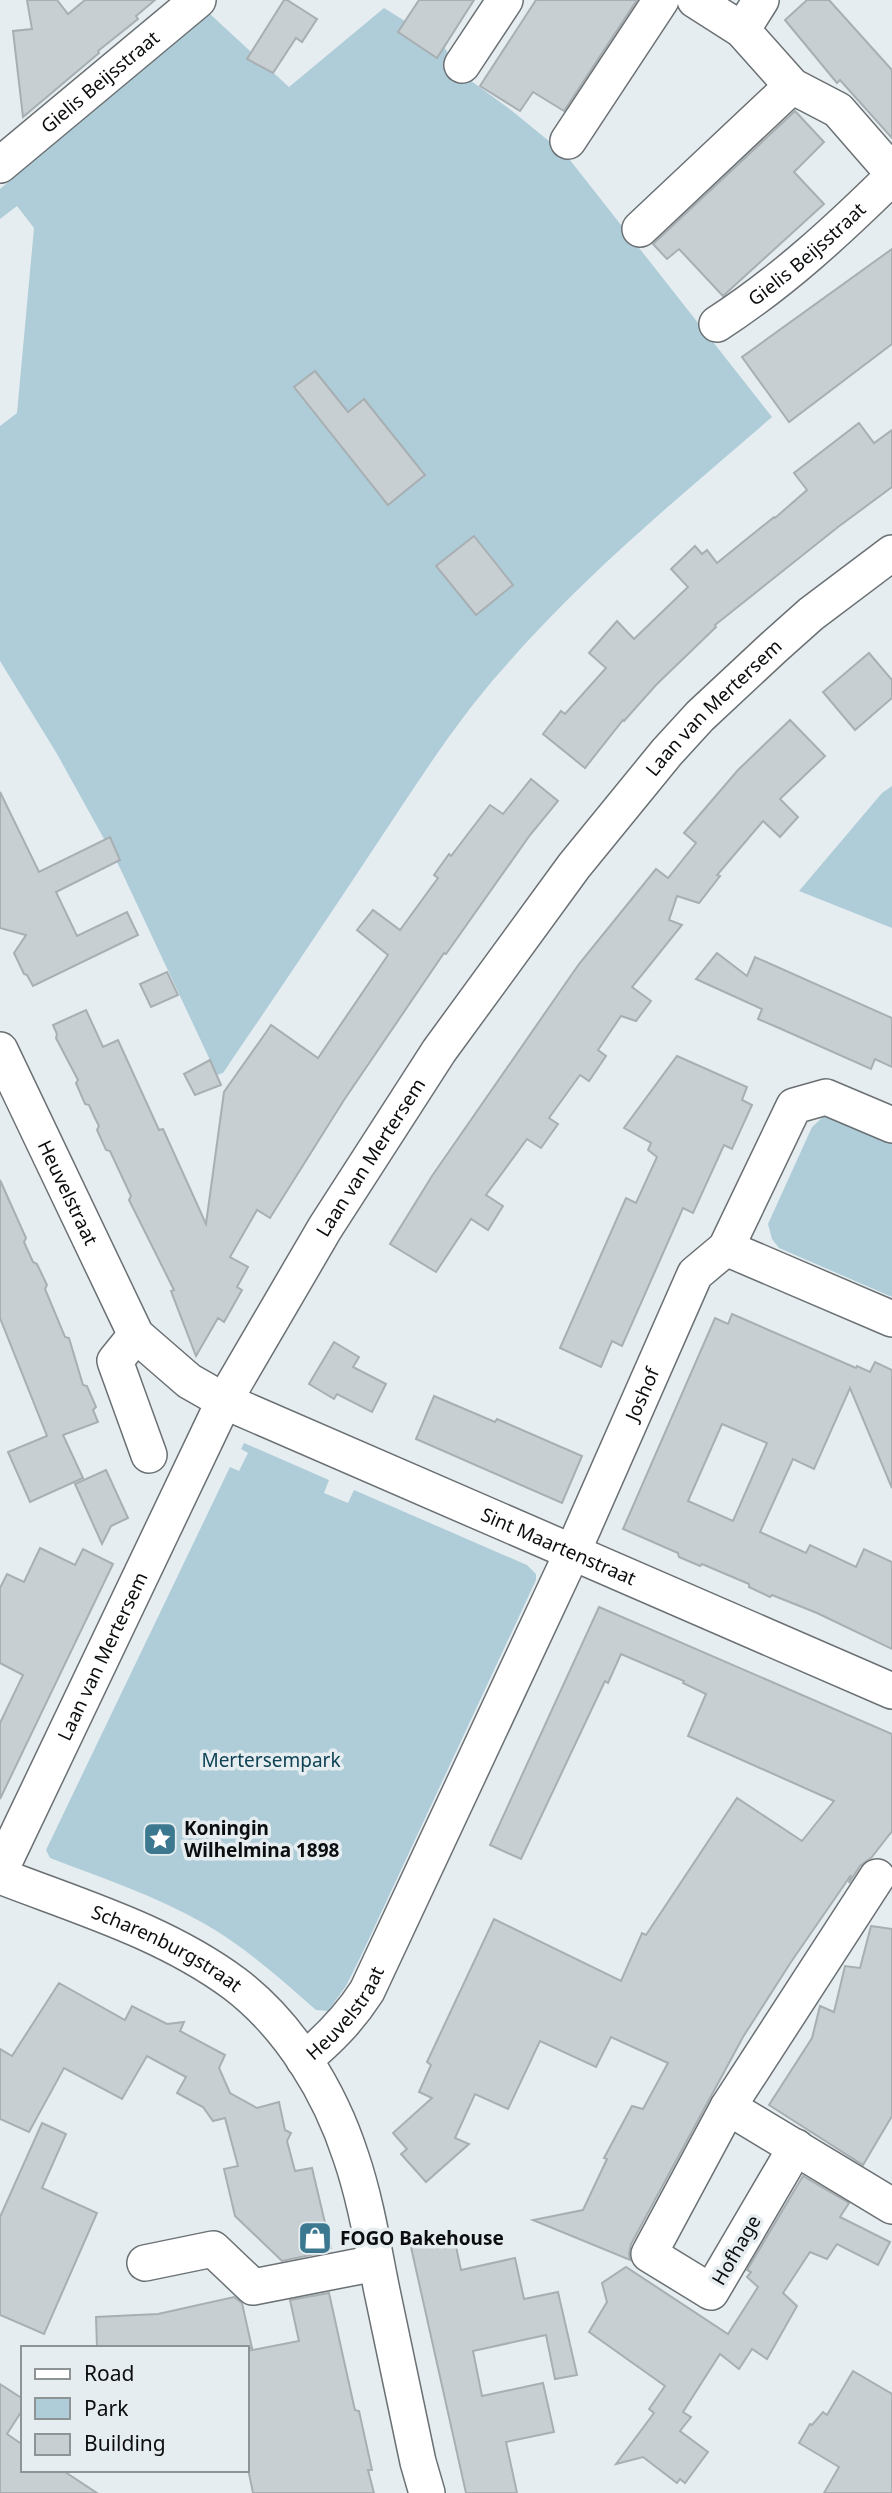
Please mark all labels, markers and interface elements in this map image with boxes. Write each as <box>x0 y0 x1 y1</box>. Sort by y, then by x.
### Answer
street label: Gielis Beijsstraat <box>35 25 165 139</box>
street label: Gielis Beijsstraat <box>743 196 871 312</box>
street label: Laan van Mertersem <box>639 633 787 782</box>
street label: Laan van Mertersem <box>310 1073 431 1241</box>
street label: Heuvelstraat <box>32 1136 104 1250</box>
street label: Joshof <box>618 1362 666 1427</box>
street label: Sint Maartenstraat <box>477 1501 640 1591</box>
street label: Laan van Mertersem <box>51 1568 154 1745</box>
park label: Mertersempark <box>201 1747 341 1773</box>
place label: Koningin Wilhelmina 1898 <box>184 1815 340 1863</box>
place icon: Koningin Wilhelmina 1898 <box>141 1820 179 1858</box>
street label: Scharenburgstraat <box>88 1899 248 1998</box>
street label: Heuvelstraat <box>300 1962 390 2066</box>
street label: Hofhage <box>706 2210 766 2290</box>
shop icon: FOGO Bakehouse <box>296 2219 334 2257</box>
place label: FOGO Bakehouse <box>340 2225 504 2251</box>
legend <box>21 2346 248 2472</box>
text: Road <box>84 2359 134 2387</box>
text: Park <box>84 2394 129 2422</box>
text: Building <box>84 2429 166 2457</box>

